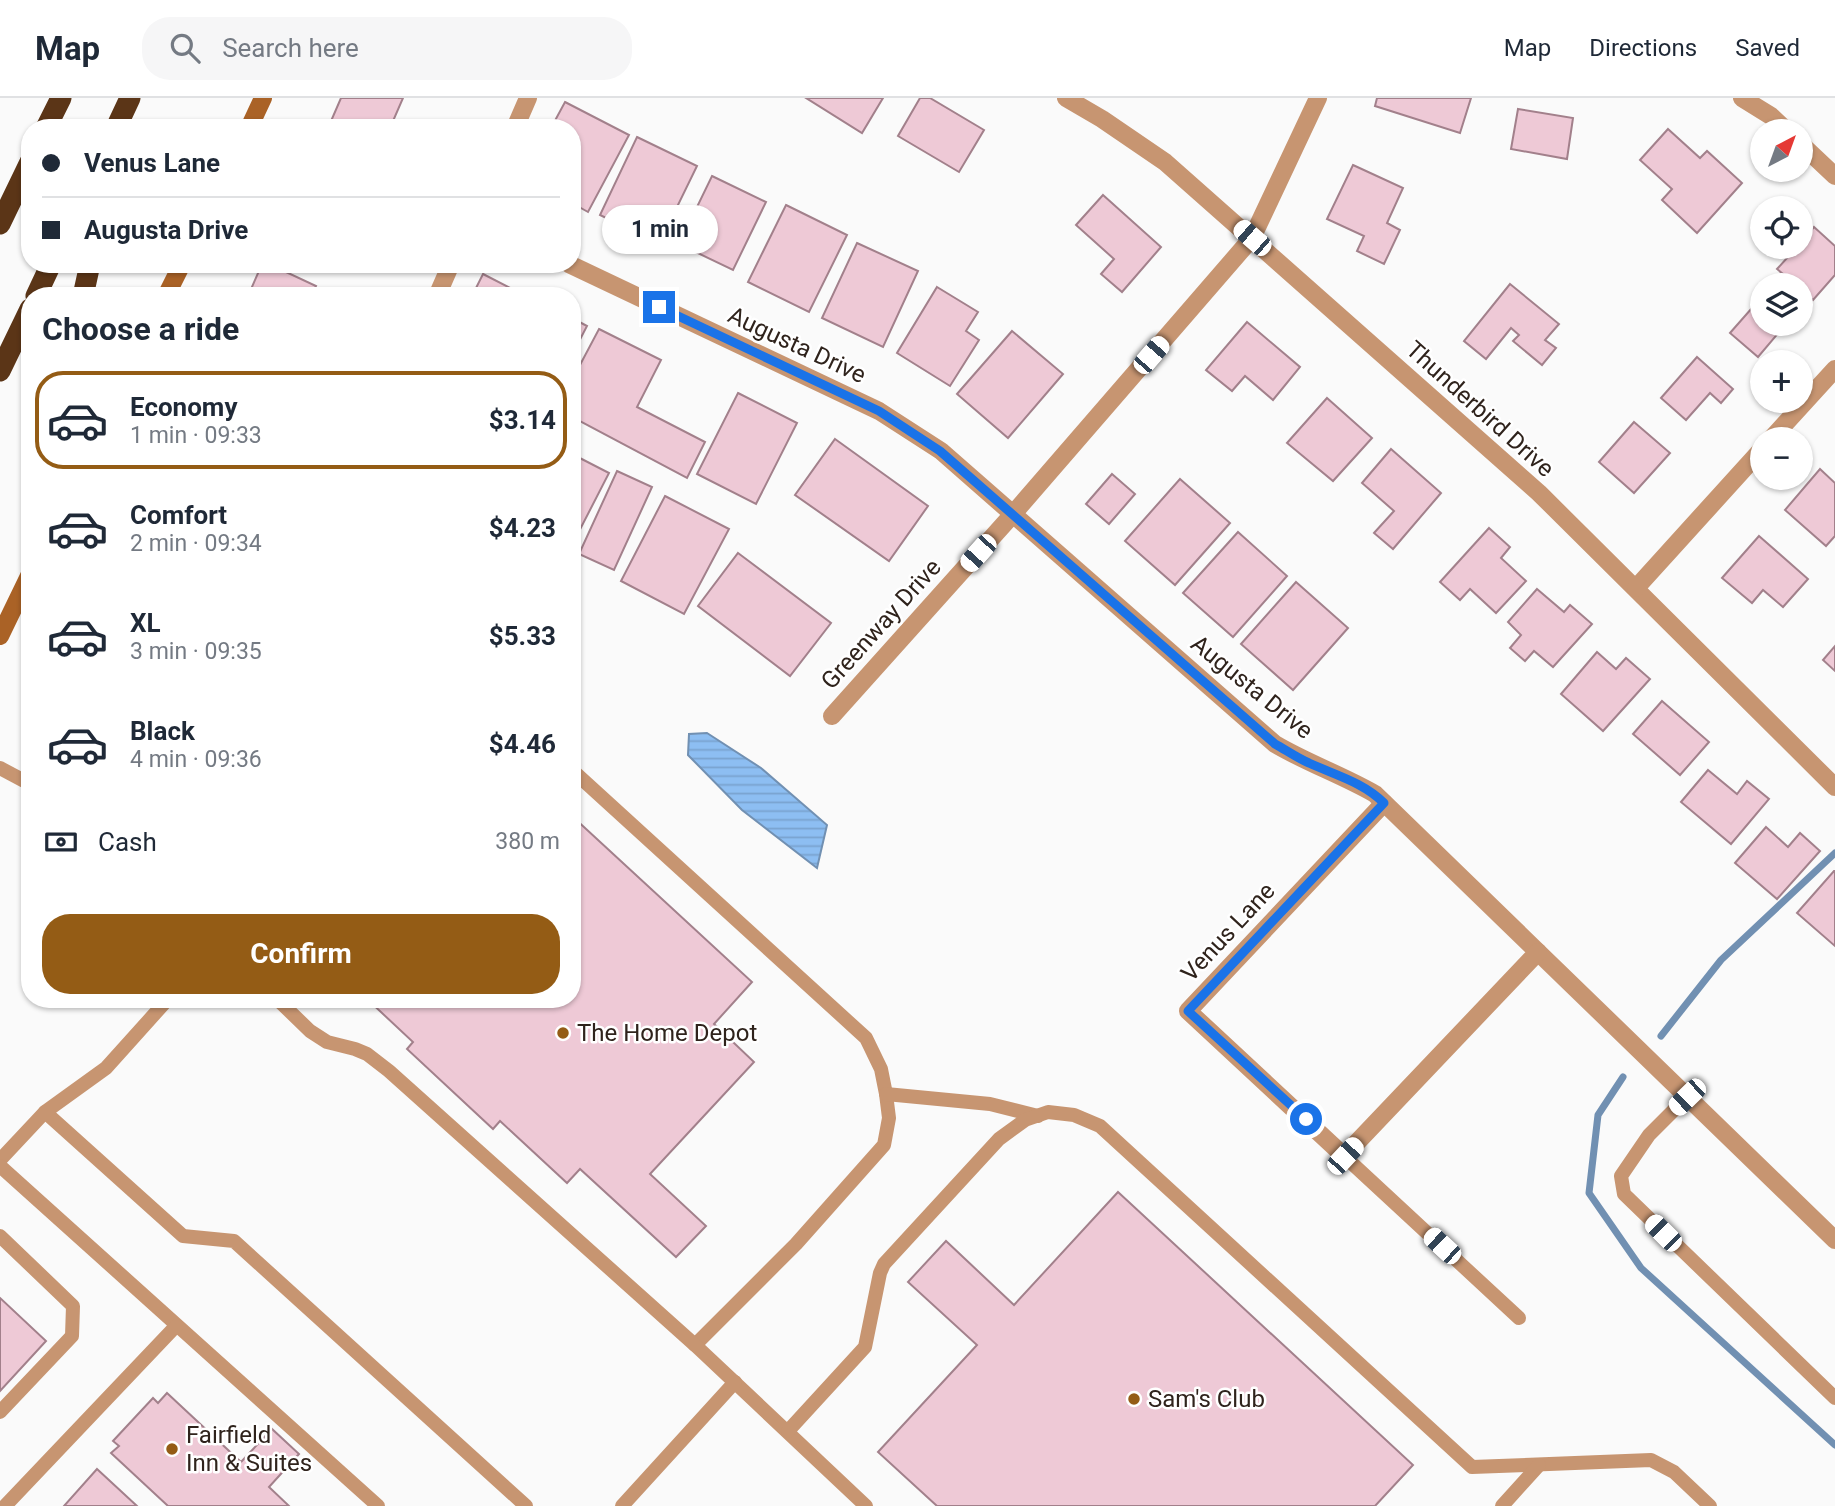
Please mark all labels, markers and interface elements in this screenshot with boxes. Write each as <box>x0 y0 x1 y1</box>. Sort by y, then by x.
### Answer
search box <box>142 17 632 80</box>
text: Map <box>35 29 100 68</box>
icon: search <box>166 29 204 67</box>
text: Search here <box>222 33 359 63</box>
text: Map <box>1504 34 1551 62</box>
text: Directions <box>1589 34 1697 62</box>
text: Saved <box>1735 34 1800 62</box>
north arrow <box>1750 119 1813 182</box>
map controls <box>1750 119 1813 490</box>
text: Venus Lane <box>84 148 220 178</box>
button: locate <box>1750 196 1813 259</box>
callout: 1 min <box>601 206 717 254</box>
text: Augusta Drive <box>84 215 248 245</box>
text: 1 min <box>631 216 689 243</box>
car <box>1230 216 1275 260</box>
button: layers <box>1750 273 1813 336</box>
route end <box>643 291 675 323</box>
street label: Augusta Drive <box>724 301 870 389</box>
text: Choose a ride <box>42 310 239 348</box>
car <box>1130 332 1173 378</box>
street label: Thunderbird Drive <box>1400 335 1560 483</box>
button: + <box>1750 350 1813 413</box>
icon: car <box>46 389 109 452</box>
text: Economy <box>130 392 237 422</box>
text: $3.14 <box>489 405 556 435</box>
text: 1 min · 09:33 <box>130 422 262 449</box>
button: − <box>1750 427 1813 490</box>
icon: car <box>46 497 109 560</box>
text: Comfort <box>130 500 227 530</box>
text: $4.23 <box>489 513 556 543</box>
text: 2 min · 09:34 <box>130 530 262 557</box>
car <box>957 530 1000 576</box>
street label: Greenway Drive <box>815 553 947 695</box>
icon: car <box>46 605 109 668</box>
text: XL <box>130 608 161 638</box>
text: $5.33 <box>489 621 556 651</box>
street label: Augusta Drive <box>1185 629 1319 745</box>
text: 3 min · 09:35 <box>130 638 262 665</box>
icon: car <box>46 713 109 776</box>
text: Black <box>130 716 195 746</box>
text: $4.46 <box>489 729 556 759</box>
text: 4 min · 09:36 <box>130 746 262 773</box>
icon: cash <box>42 823 80 861</box>
text: Cash <box>98 827 157 857</box>
text: 380 m <box>495 828 560 855</box>
street label: Venus Lane <box>1175 877 1281 987</box>
button: Confirm <box>42 914 560 994</box>
place label: The Home Depot <box>577 1019 757 1047</box>
marker: The Home Depot <box>555 1025 571 1041</box>
car <box>1665 1075 1710 1119</box>
route start <box>1290 1103 1322 1135</box>
car <box>1323 1133 1368 1179</box>
car <box>1641 1211 1686 1255</box>
car <box>1420 1224 1465 1268</box>
place label: Sam's Club <box>1148 1385 1265 1413</box>
marker: Sam's Club <box>1126 1391 1142 1407</box>
place label: Fairfield Inn & Suites <box>186 1421 312 1477</box>
marker: Fairfield Inn & Suites <box>164 1441 180 1457</box>

